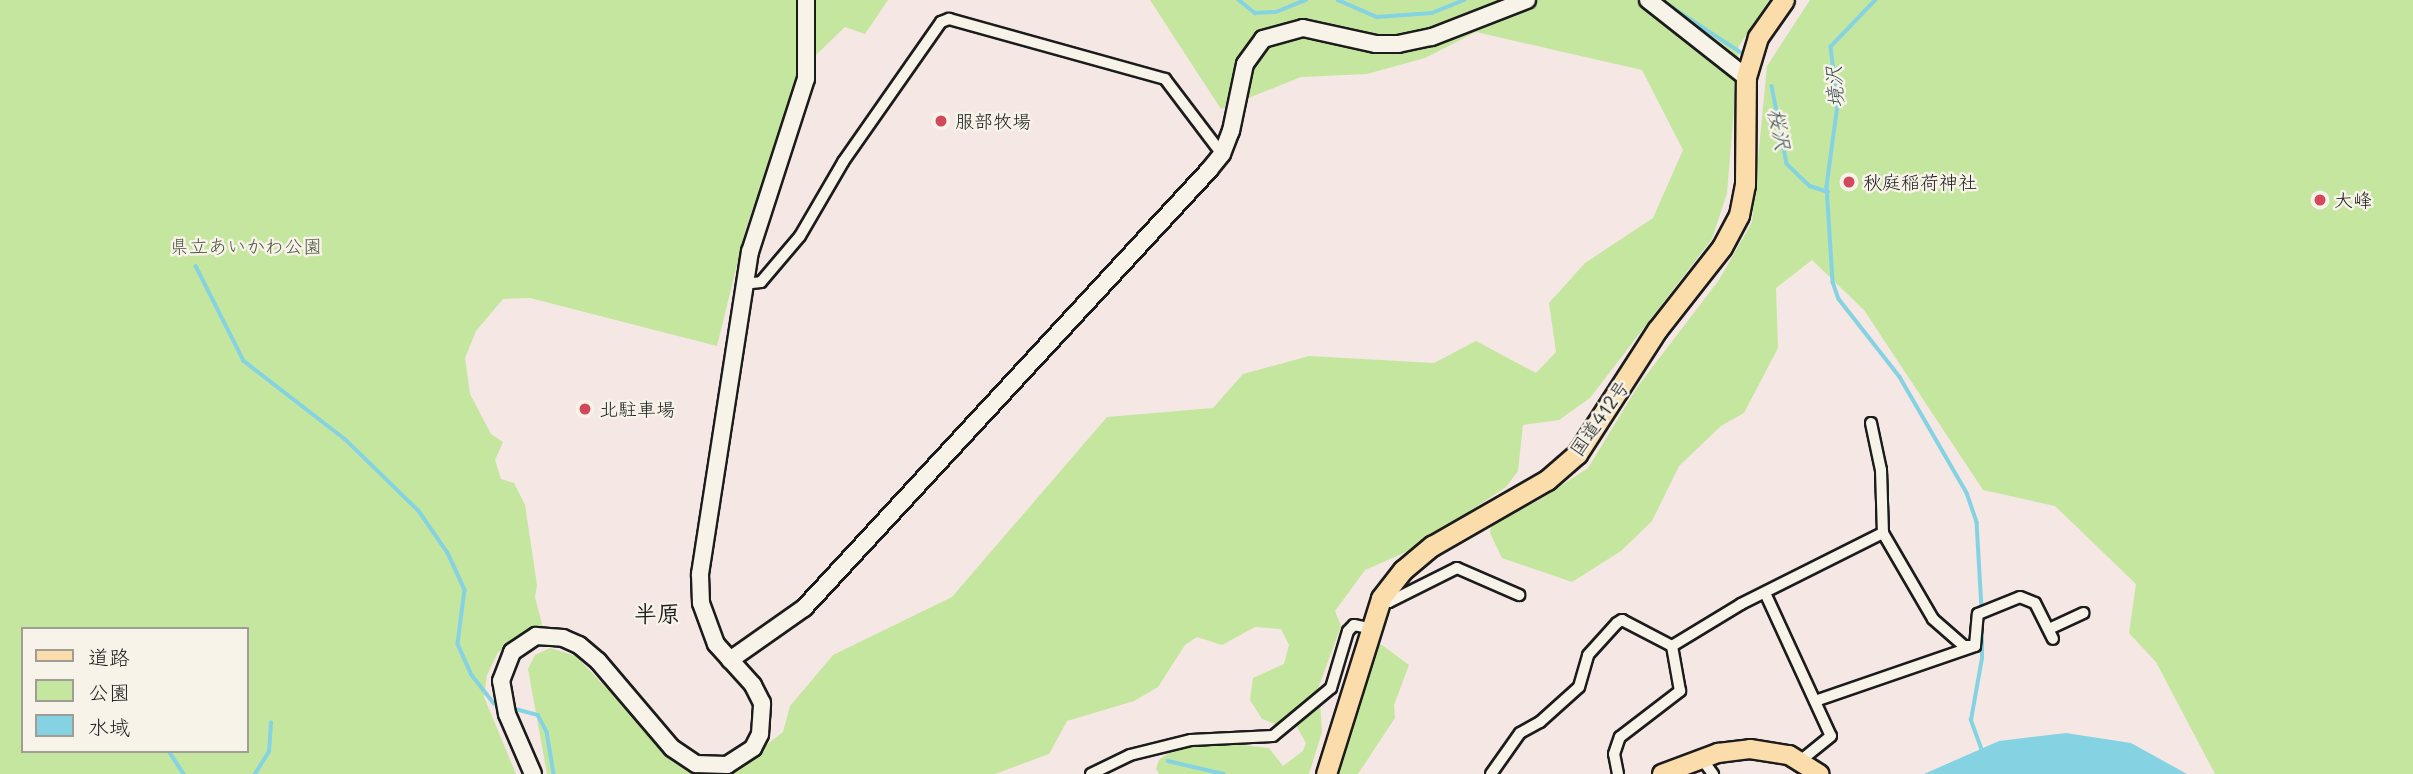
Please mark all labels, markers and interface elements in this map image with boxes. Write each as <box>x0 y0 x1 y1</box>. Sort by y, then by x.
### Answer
water label: 境沢 <box>1820 65 1848 109</box>
water label: 桜沢 <box>1764 106 1796 152</box>
place label: 服部牧場 <box>955 110 1031 132</box>
marker: 服部牧場 <box>933 113 949 129</box>
place label: 秋庭稲荷神社 <box>1863 171 1977 193</box>
marker: 秋庭稲荷神社 <box>1841 174 1857 190</box>
place label: 大峰 <box>2334 189 2372 211</box>
marker: 大峰 <box>2312 192 2328 208</box>
park label: 県立あいかわ公園 <box>170 235 322 257</box>
street label: 国道412号 <box>1565 376 1633 460</box>
place label: 北駐車場 <box>599 398 675 420</box>
marker: 北駐車場 <box>577 401 593 417</box>
district label: 半原 <box>634 599 680 627</box>
legend <box>21 627 248 753</box>
text: 道路 <box>88 643 130 670</box>
text: 公園 <box>88 678 130 705</box>
text: 水域 <box>88 713 130 740</box>

